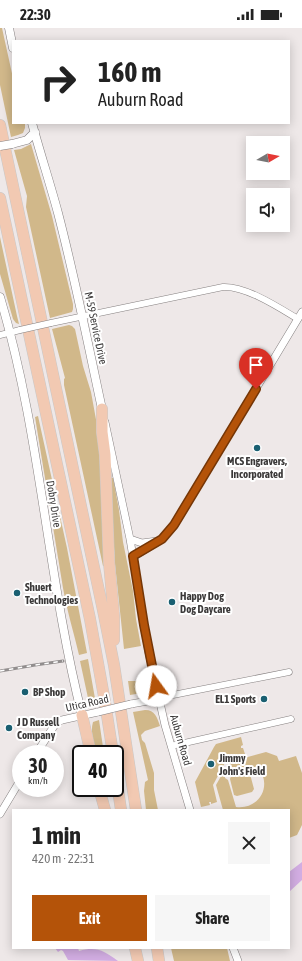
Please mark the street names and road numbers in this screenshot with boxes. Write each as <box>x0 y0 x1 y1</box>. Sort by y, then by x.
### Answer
street label: M-59 Service Drive <box>82 291 110 365</box>
street label: Dobry Drive <box>44 480 64 528</box>
street label: Utica Road <box>64 692 110 714</box>
street label: Auburn Road <box>168 713 194 767</box>

